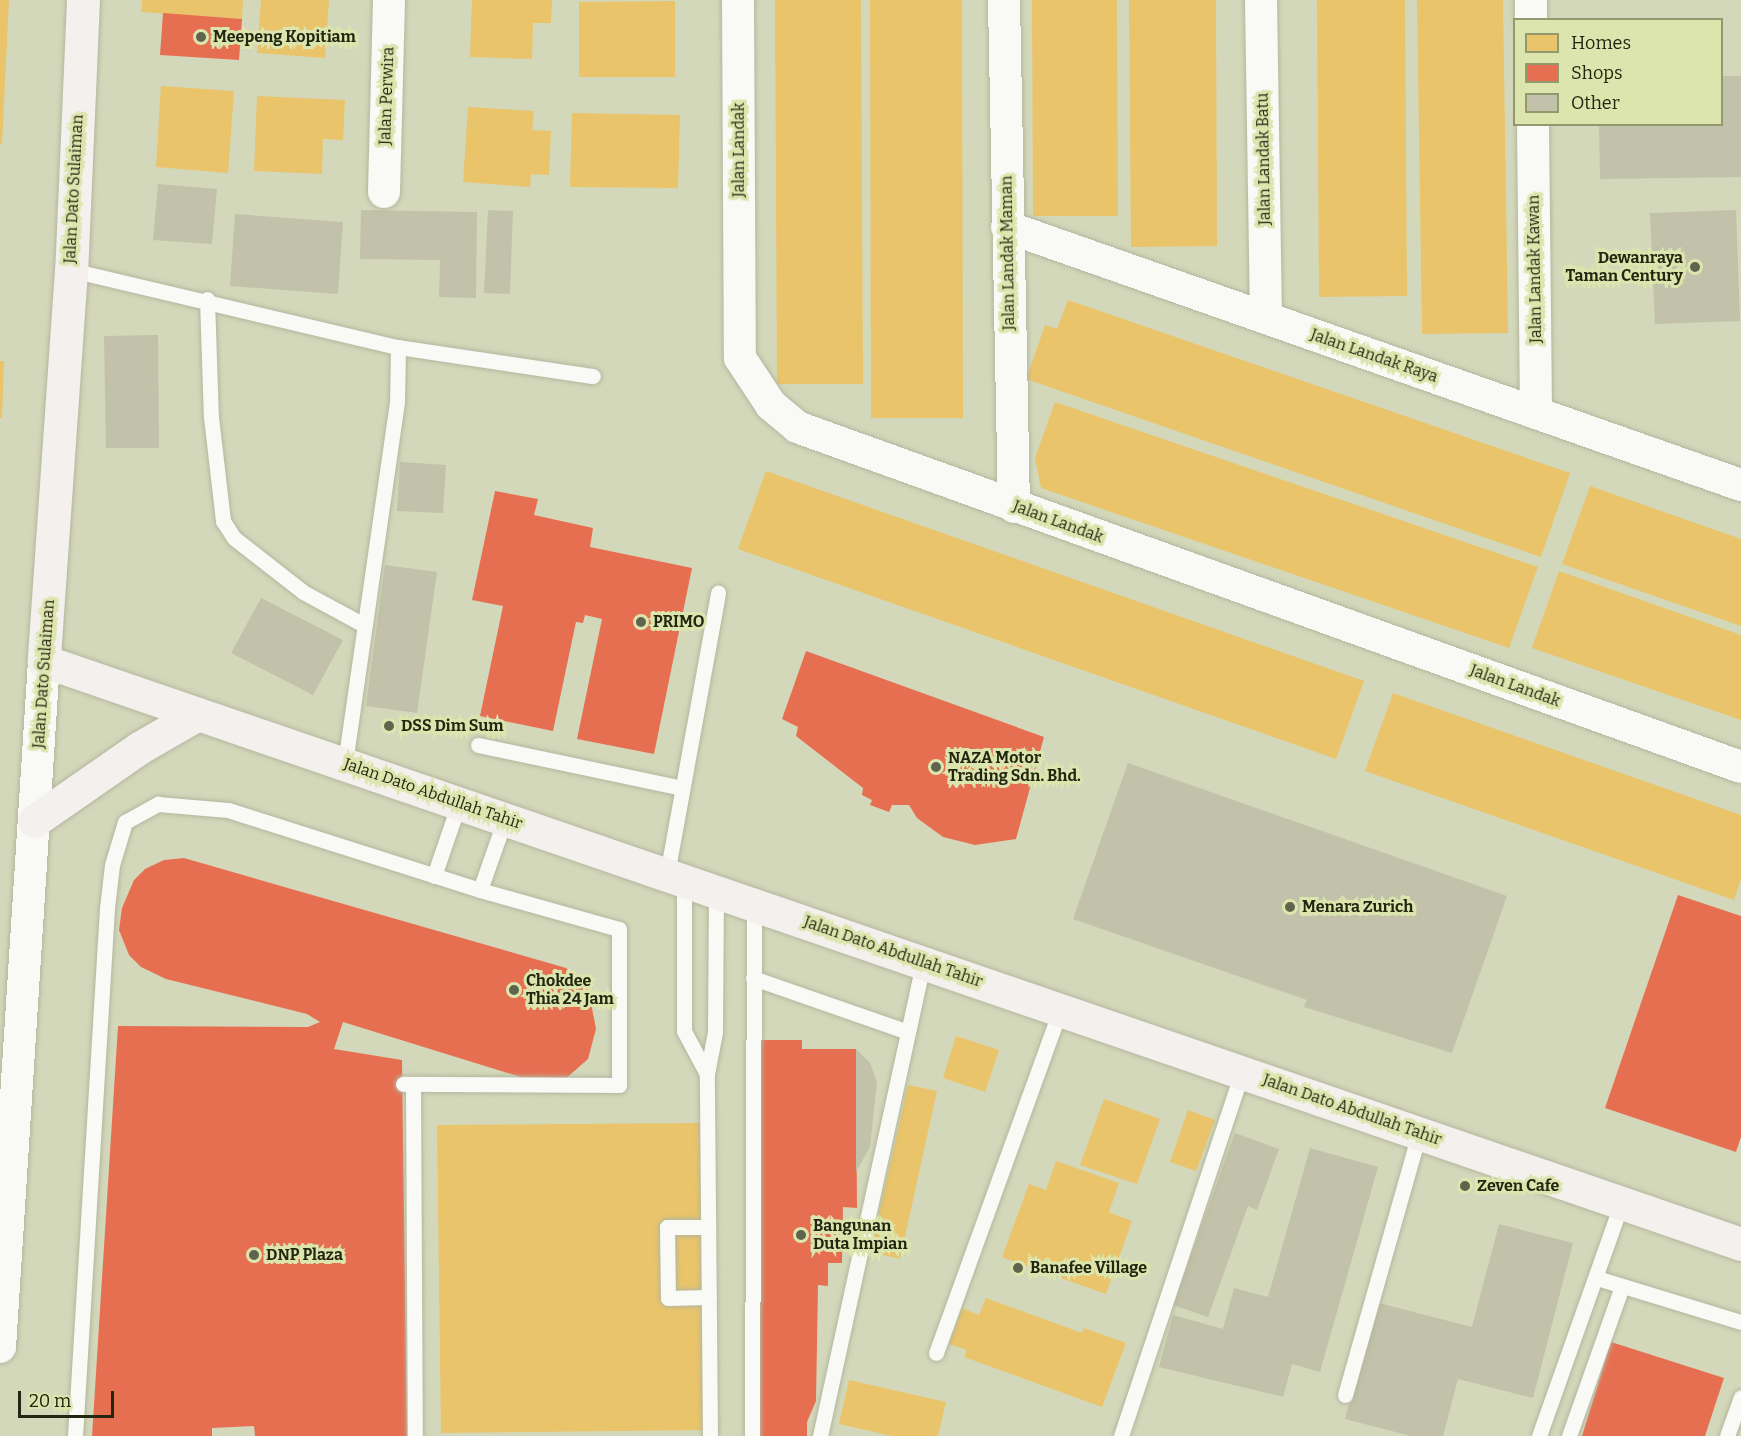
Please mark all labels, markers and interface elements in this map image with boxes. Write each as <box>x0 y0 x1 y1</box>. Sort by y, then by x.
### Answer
legend <box>1513 18 1723 126</box>
place label: Meepeng Kopitiam <box>213 27 356 47</box>
marker: Meepeng Kopitiam <box>194 30 208 44</box>
text: Homes <box>1571 32 1631 54</box>
street label: Jalan Perwira <box>376 47 398 145</box>
text: Shops <box>1571 62 1623 84</box>
text: Other <box>1571 92 1620 114</box>
street label: Jalan Landak Batu <box>1253 93 1275 225</box>
street label: Jalan Landak <box>729 103 749 197</box>
street label: Jalan Dato Sulaiman <box>61 114 87 264</box>
street label: Jalan Landak Maman <box>997 175 1019 331</box>
street label: Jalan Landak Kawan <box>1524 195 1546 343</box>
place label: Dewanraya Taman Century <box>1565 248 1683 286</box>
marker: Dewanraya Taman Century <box>1688 260 1702 274</box>
street label: Jalan Landak Raya <box>1308 325 1440 387</box>
street label: Jalan Landak <box>1010 497 1106 547</box>
street label: Jalan Dato Sulaiman <box>29 599 59 749</box>
place label: PRIMO <box>653 612 705 632</box>
marker: PRIMO <box>634 615 648 629</box>
street label: Jalan Landak <box>1467 661 1563 711</box>
place label: DSS Dim Sum <box>401 716 504 736</box>
marker: DSS Dim Sum <box>382 719 396 733</box>
place label: NAZA Motor Trading Sdn. Bhd. <box>948 748 1081 786</box>
street label: Jalan Dato Abdullah Tahir <box>341 754 525 834</box>
marker: NAZA Motor Trading Sdn. Bhd. <box>929 760 943 774</box>
place label: Menara Zurich <box>1302 897 1413 917</box>
marker: Menara Zurich <box>1283 900 1297 914</box>
street label: Jalan Dato Abdullah Tahir <box>801 912 985 992</box>
place label: Chokdee Thia 24 Jam <box>526 971 614 1009</box>
marker: Chokdee Thia 24 Jam <box>507 983 521 997</box>
street label: Jalan Dato Abdullah Tahir <box>1260 1070 1444 1150</box>
place label: Zeven Cafe <box>1477 1176 1559 1196</box>
marker: Zeven Cafe <box>1458 1179 1472 1193</box>
place label: Bangunan Duta Impian <box>813 1216 907 1254</box>
marker: Bangunan Duta Impian <box>794 1228 808 1242</box>
place label: DNP Plaza <box>266 1245 343 1265</box>
marker: DNP Plaza <box>247 1248 261 1262</box>
place label: Banafee Village <box>1030 1258 1147 1278</box>
marker: Banafee Village <box>1011 1261 1025 1275</box>
scale bar <box>21 1379 117 1417</box>
text: 20 m <box>29 1390 71 1412</box>

